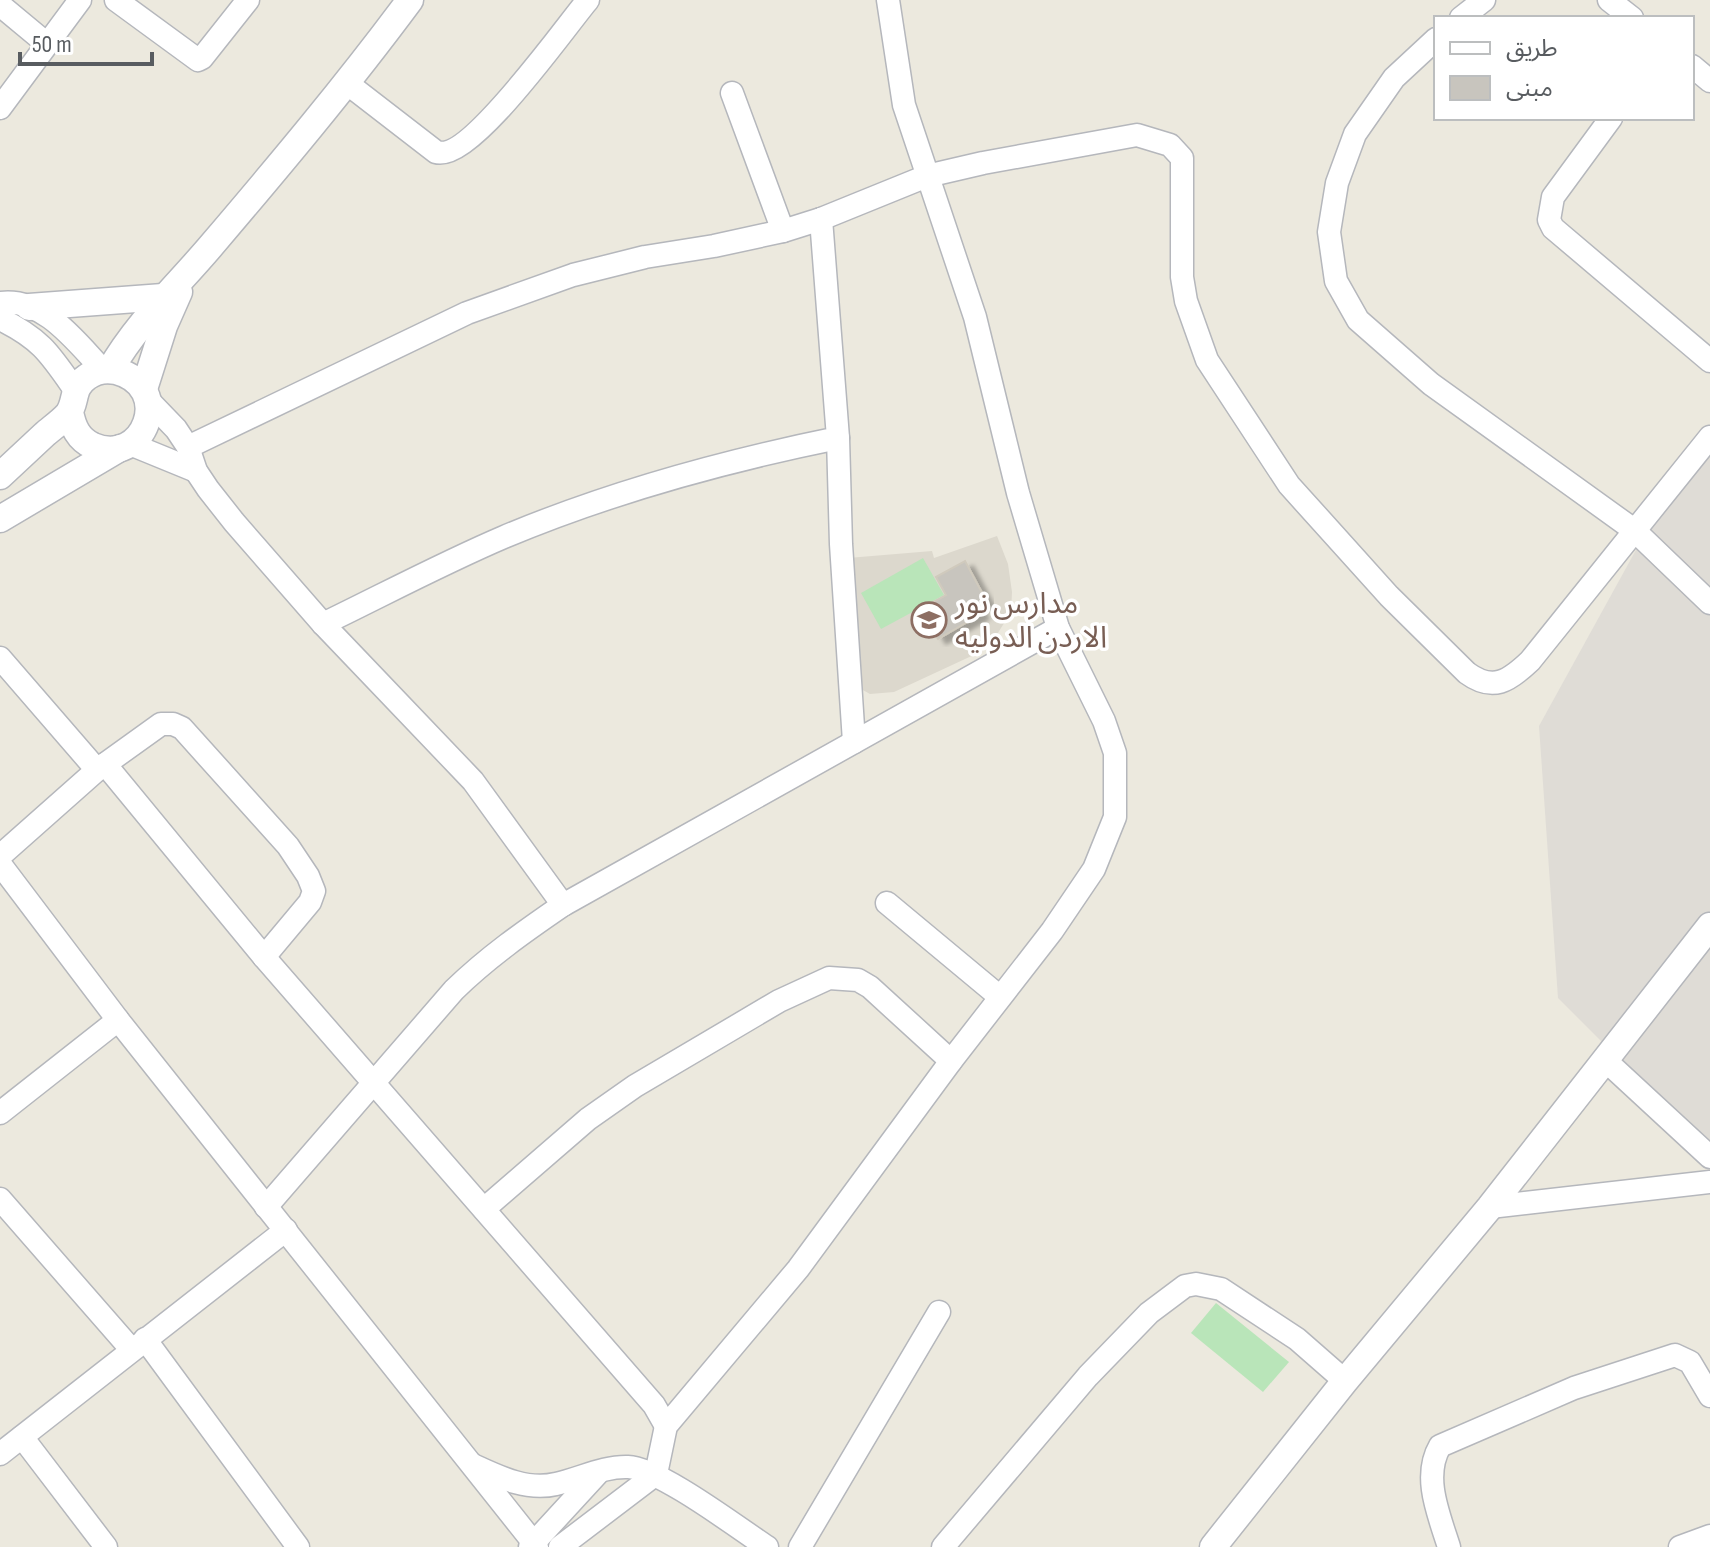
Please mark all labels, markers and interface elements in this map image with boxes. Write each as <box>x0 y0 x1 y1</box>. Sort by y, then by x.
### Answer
scale bar <box>20 16 152 66</box>
legend <box>1434 16 1694 120</box>
text: 50 m <box>32 30 72 59</box>
text: طريق <box>1506 34 1558 63</box>
text: مبنى <box>1506 74 1553 103</box>
place label: مدارس نور الاردن الدوليه <box>954 586 1107 656</box>
school or university icon: مدارس نور الاردن الدوليه <box>910 601 948 639</box>

